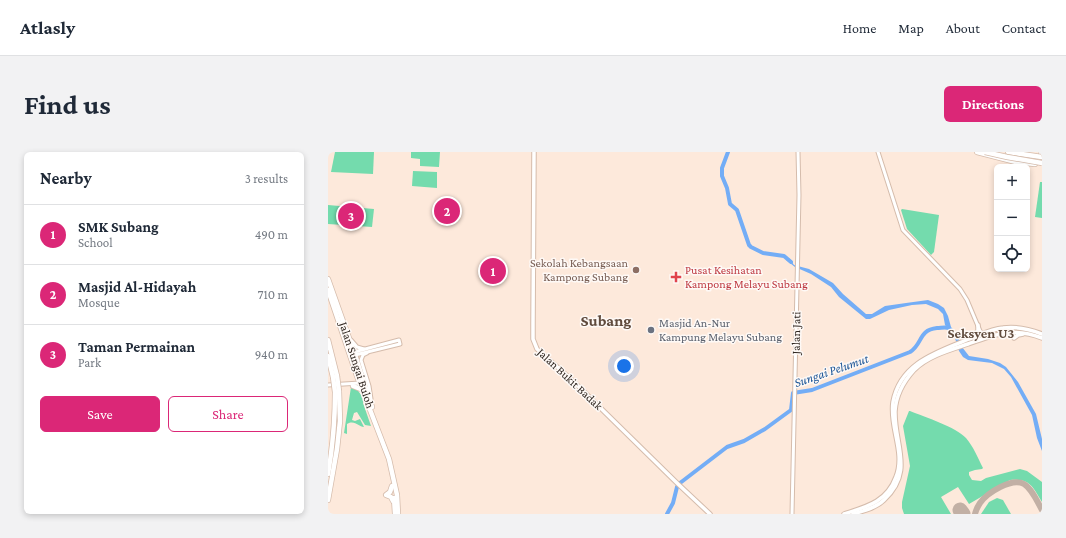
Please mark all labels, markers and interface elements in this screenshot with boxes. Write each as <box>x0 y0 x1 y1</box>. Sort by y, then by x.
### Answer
text: Atlasly <box>20 17 75 38</box>
text: Home <box>843 20 876 36</box>
text: Map <box>898 20 924 36</box>
text: About <box>946 20 980 36</box>
text: Contact <box>1002 20 1046 36</box>
button: Directions <box>944 86 1042 122</box>
text: Find us <box>24 89 111 120</box>
map controls <box>994 164 1030 272</box>
button: + <box>994 164 1030 200</box>
text: Nearby <box>40 169 92 188</box>
text: 3 results <box>245 171 288 186</box>
pin: 2 <box>434 196 460 226</box>
button: − <box>994 200 1030 236</box>
pin: 3 <box>338 201 364 231</box>
text: SMK Subang <box>78 219 159 235</box>
text: 1 <box>51 227 55 242</box>
text: 490 m <box>255 227 288 242</box>
text: School <box>78 235 113 250</box>
button: locate <box>994 236 1030 272</box>
pin: 1 <box>480 256 506 286</box>
place label: Sekolah Kebangsaan Kampong Subang <box>530 256 629 284</box>
place label: Pusat Kesihatan Kampong Melayu Subang <box>685 263 808 291</box>
marker: Sekolah Kebangsaan Kampong Subang <box>631 265 641 275</box>
marker: Pusat Kesihatan Kampong Melayu Subang <box>670 271 682 283</box>
text: Masjid Al-Hidayah <box>78 279 196 295</box>
text: 2 <box>50 287 56 302</box>
text: 710 m <box>257 287 288 302</box>
text: Mosque <box>78 295 120 310</box>
district label: Subang <box>581 312 631 329</box>
street label: Jalan Jati <box>789 312 803 355</box>
place label: Masjid An-Nur Kampung Melayu Subang <box>659 316 782 344</box>
street label: Jalan Sungai Buloh <box>336 319 378 411</box>
marker: Masjid An-Nur Kampung Melayu Subang <box>646 325 656 335</box>
district label: Seksyen U3 <box>948 325 1015 341</box>
text: Taman Permainan <box>78 339 195 355</box>
street label: Jalan Bukit Badak <box>534 344 606 413</box>
text: 3 <box>50 347 56 362</box>
text: 940 m <box>255 347 288 362</box>
water label: Sungai Pelumut <box>792 351 870 390</box>
text: Park <box>78 355 101 370</box>
your location <box>614 356 634 376</box>
button: Save <box>40 396 160 432</box>
button: Share <box>168 396 288 432</box>

